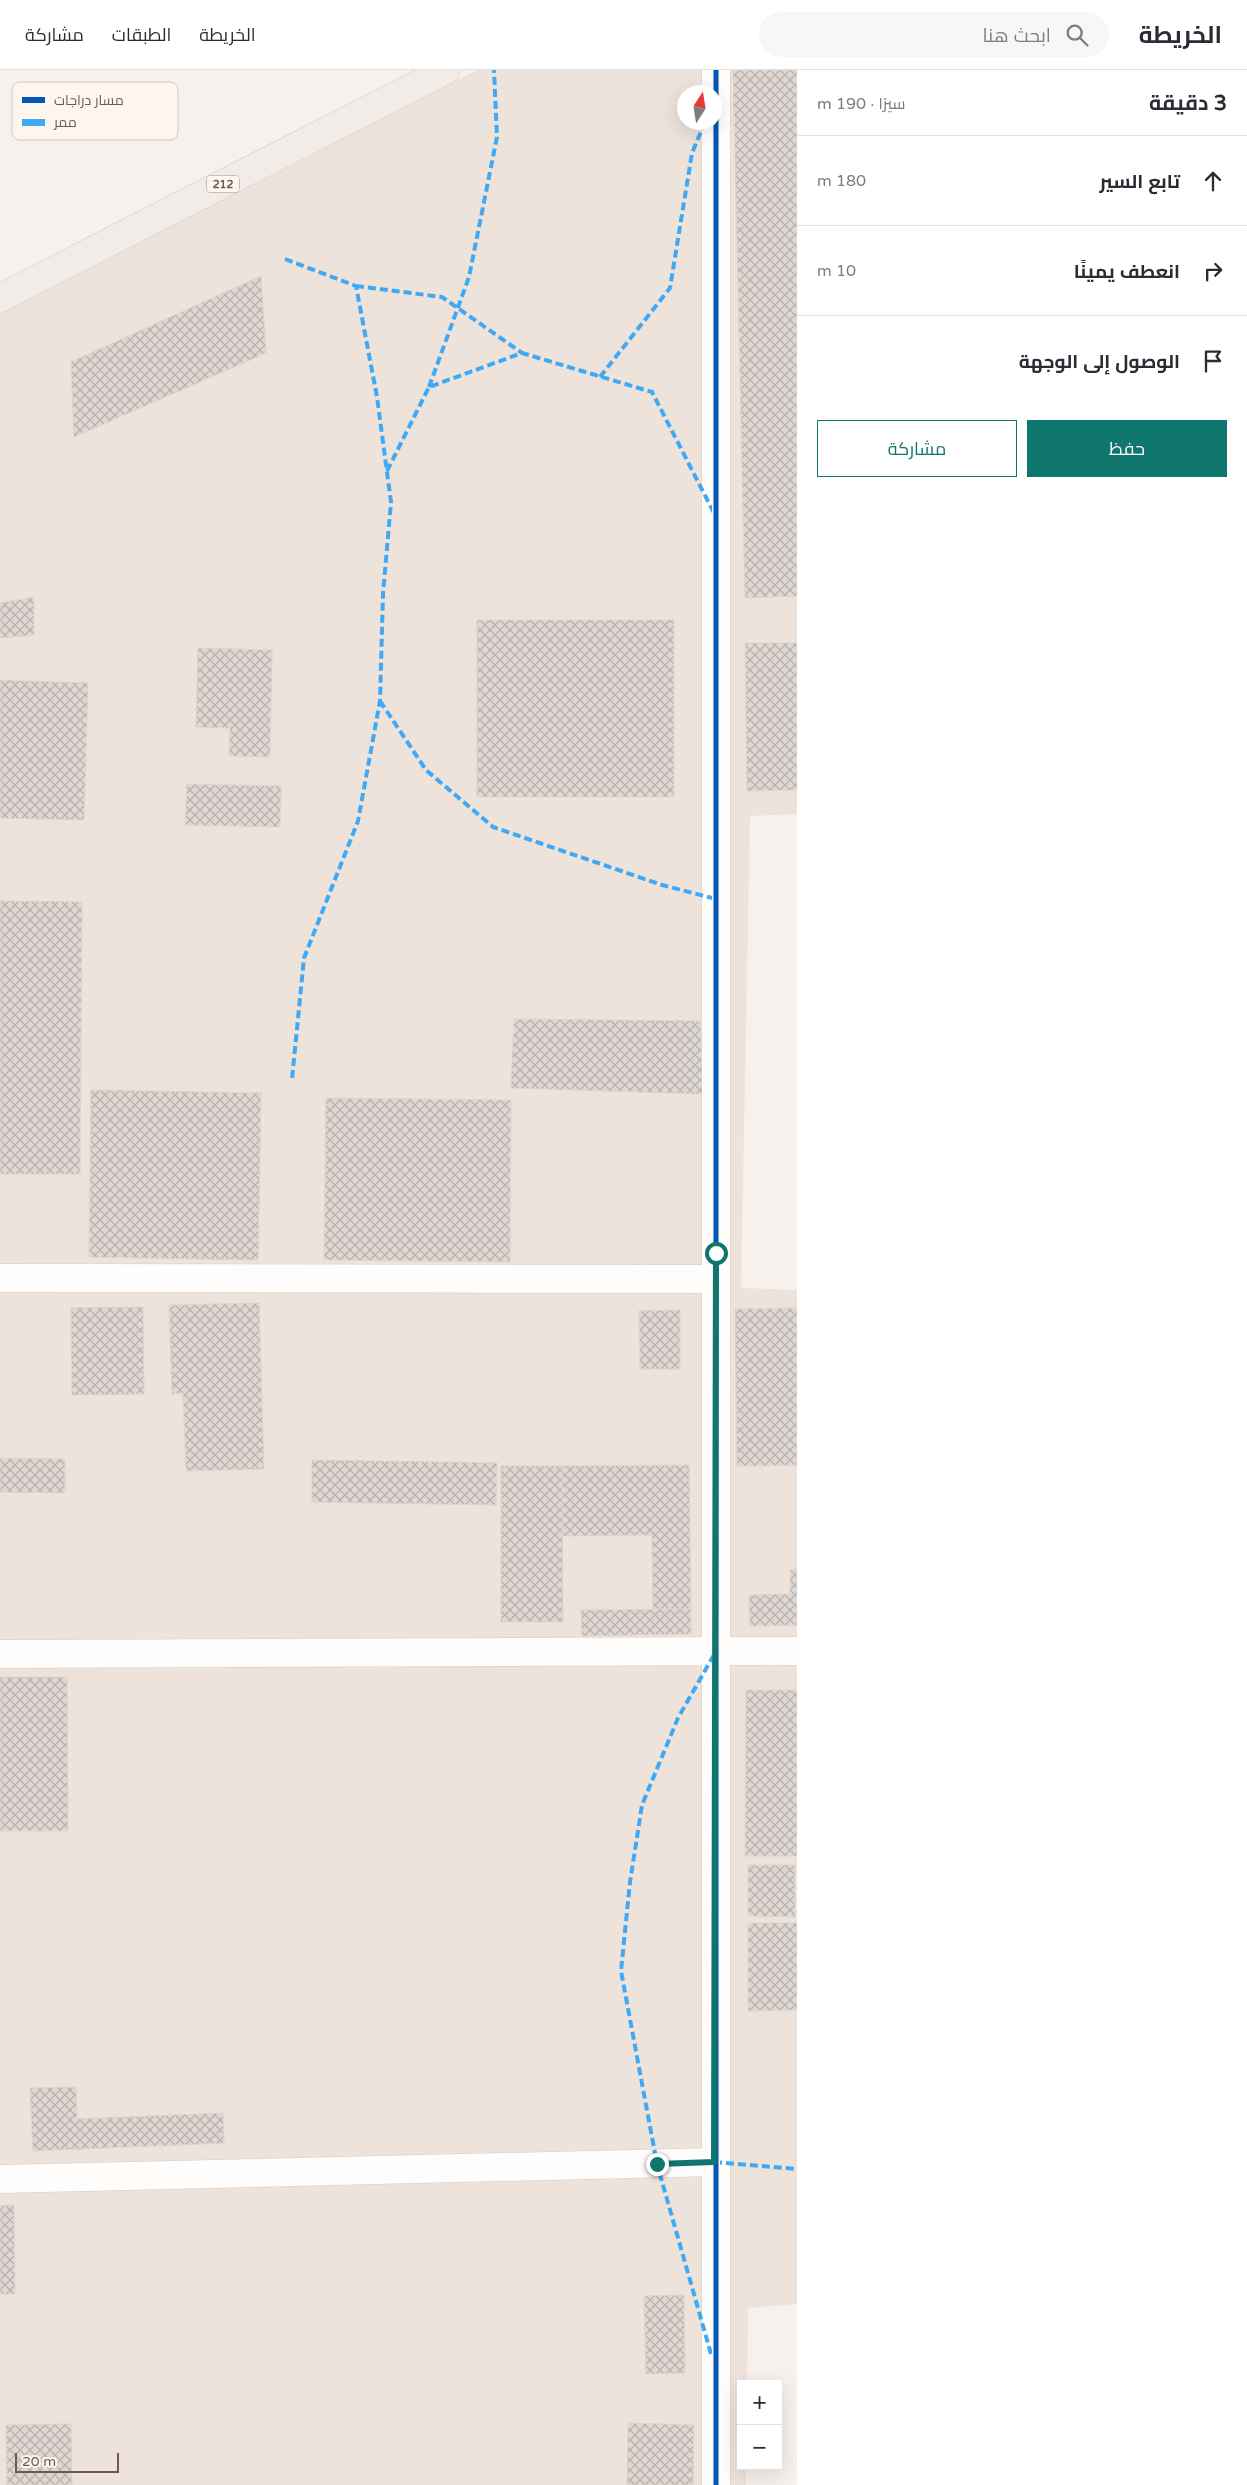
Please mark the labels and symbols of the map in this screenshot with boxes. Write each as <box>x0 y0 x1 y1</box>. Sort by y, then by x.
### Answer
legend <box>12 82 178 140</box>
north arrow <box>677 85 722 130</box>
text: مسار دراجات <box>54 92 124 109</box>
text: ممر <box>53 114 77 131</box>
road number: 212 <box>207 176 239 192</box>
route start <box>705 1242 728 1265</box>
route end <box>646 2153 669 2176</box>
scale bar <box>15 2450 119 2473</box>

